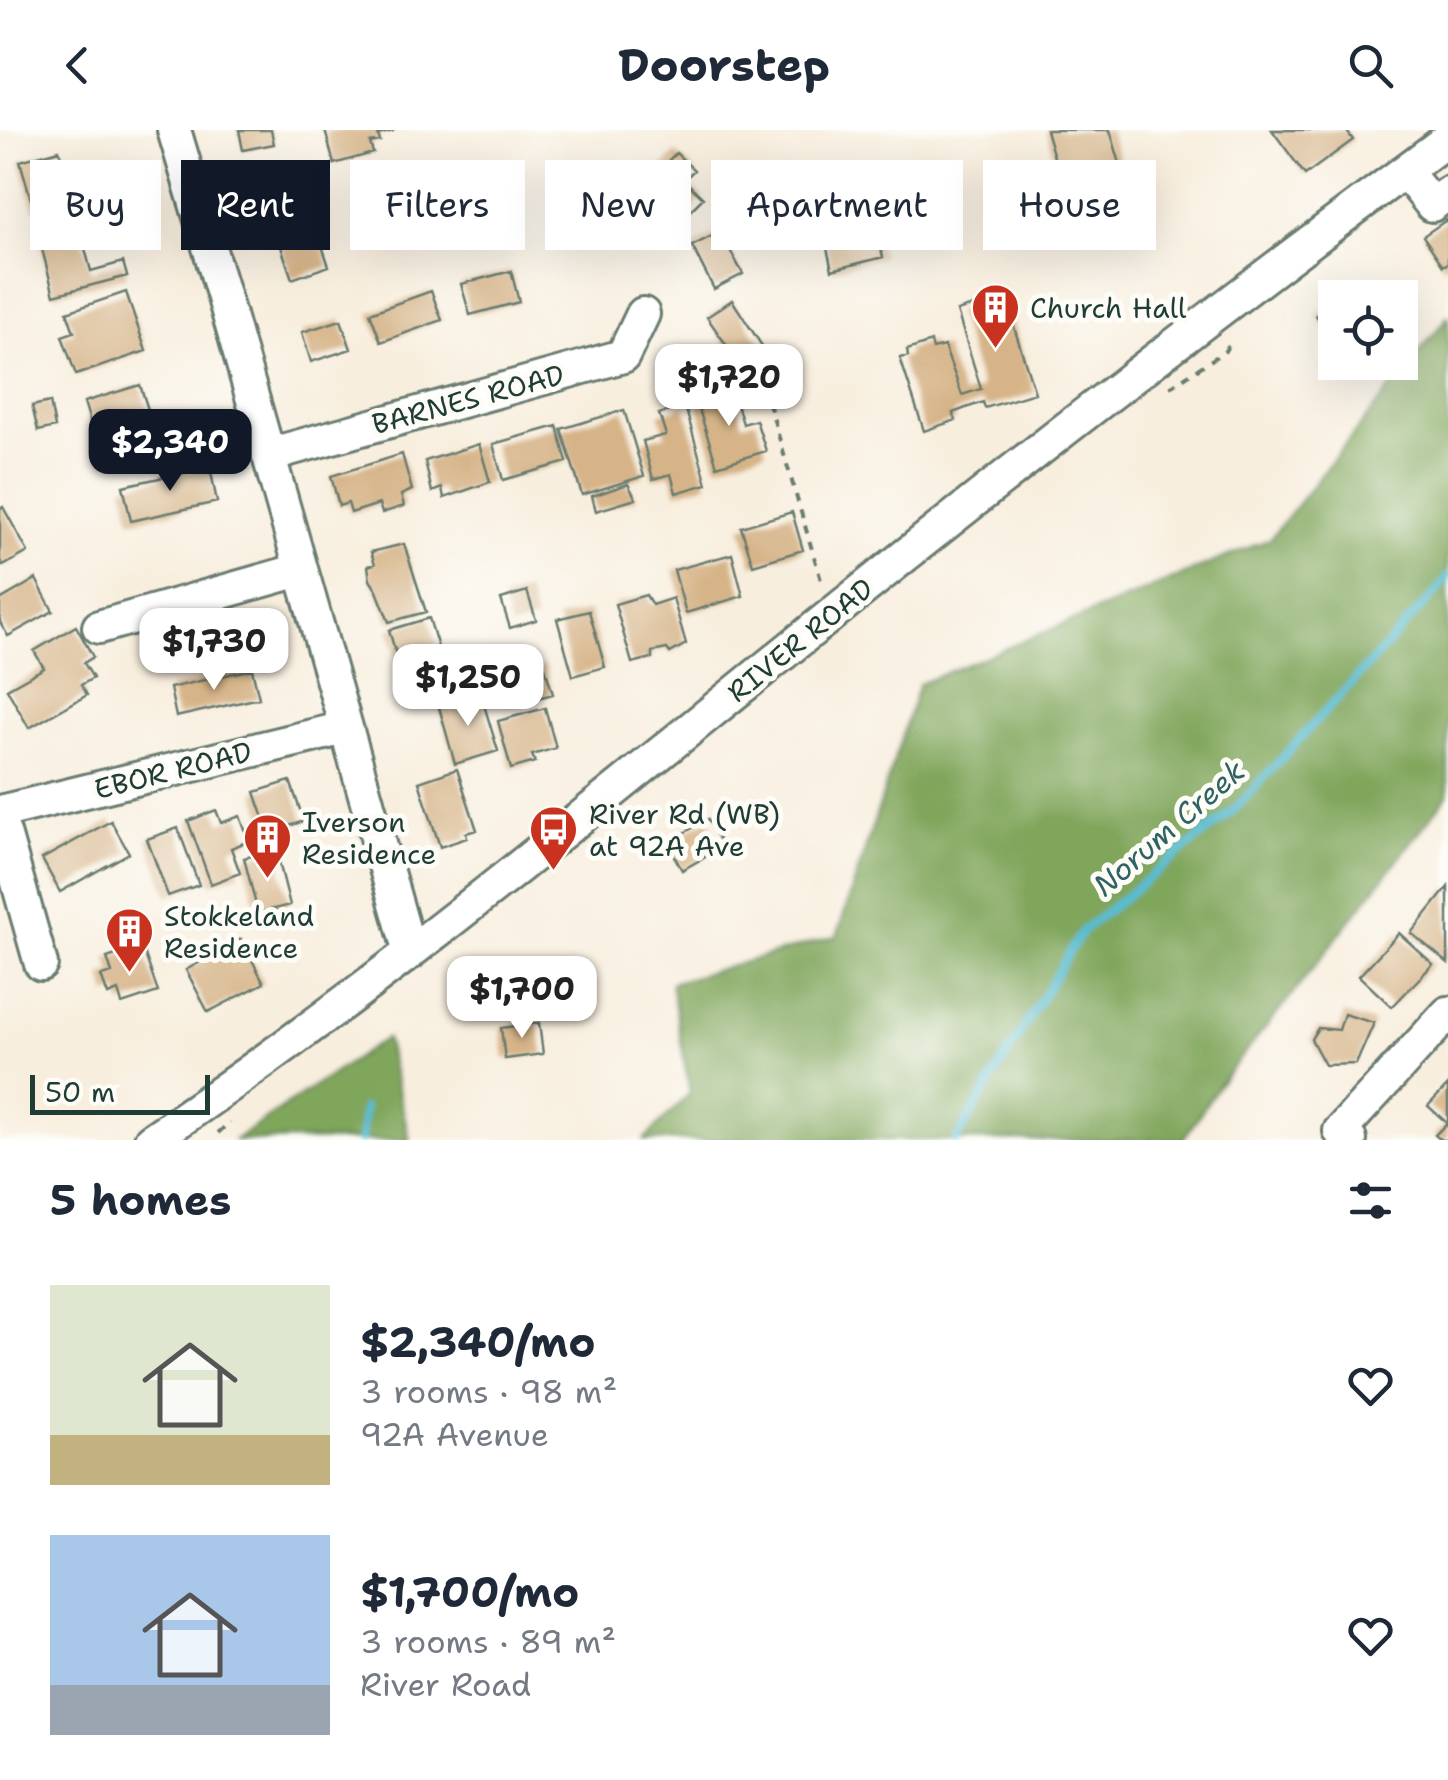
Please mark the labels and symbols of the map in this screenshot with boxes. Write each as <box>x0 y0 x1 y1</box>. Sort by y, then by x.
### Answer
building icon: Church Hall <box>969 282 1021 350</box>
place label: Church Hall <box>1030 289 1187 327</box>
pin: $1,720 <box>648 344 810 429</box>
street label: BARNES ROAD <box>368 355 568 443</box>
pin: $2,340 <box>89 409 251 494</box>
street label: RIVER ROAD <box>719 569 881 711</box>
pin: $1,730 <box>133 608 295 693</box>
pin: $1,250 <box>387 644 549 729</box>
street label: EBOR ROAD <box>90 732 256 808</box>
water label: Norum Creek <box>1084 750 1254 906</box>
place label: River Rd (WB) at 92A Ave <box>589 795 780 865</box>
place label: Iverson Residence <box>302 803 436 873</box>
bus stop icon: River Rd (WB) at 92A Ave <box>528 804 580 872</box>
building icon: Iverson Residence <box>241 812 293 880</box>
place label: Stokkeland Residence <box>164 897 314 967</box>
building icon: Stokkeland Residence <box>103 906 155 974</box>
pin: $1,700 <box>441 956 603 1041</box>
scale bar <box>30 1070 210 1114</box>

